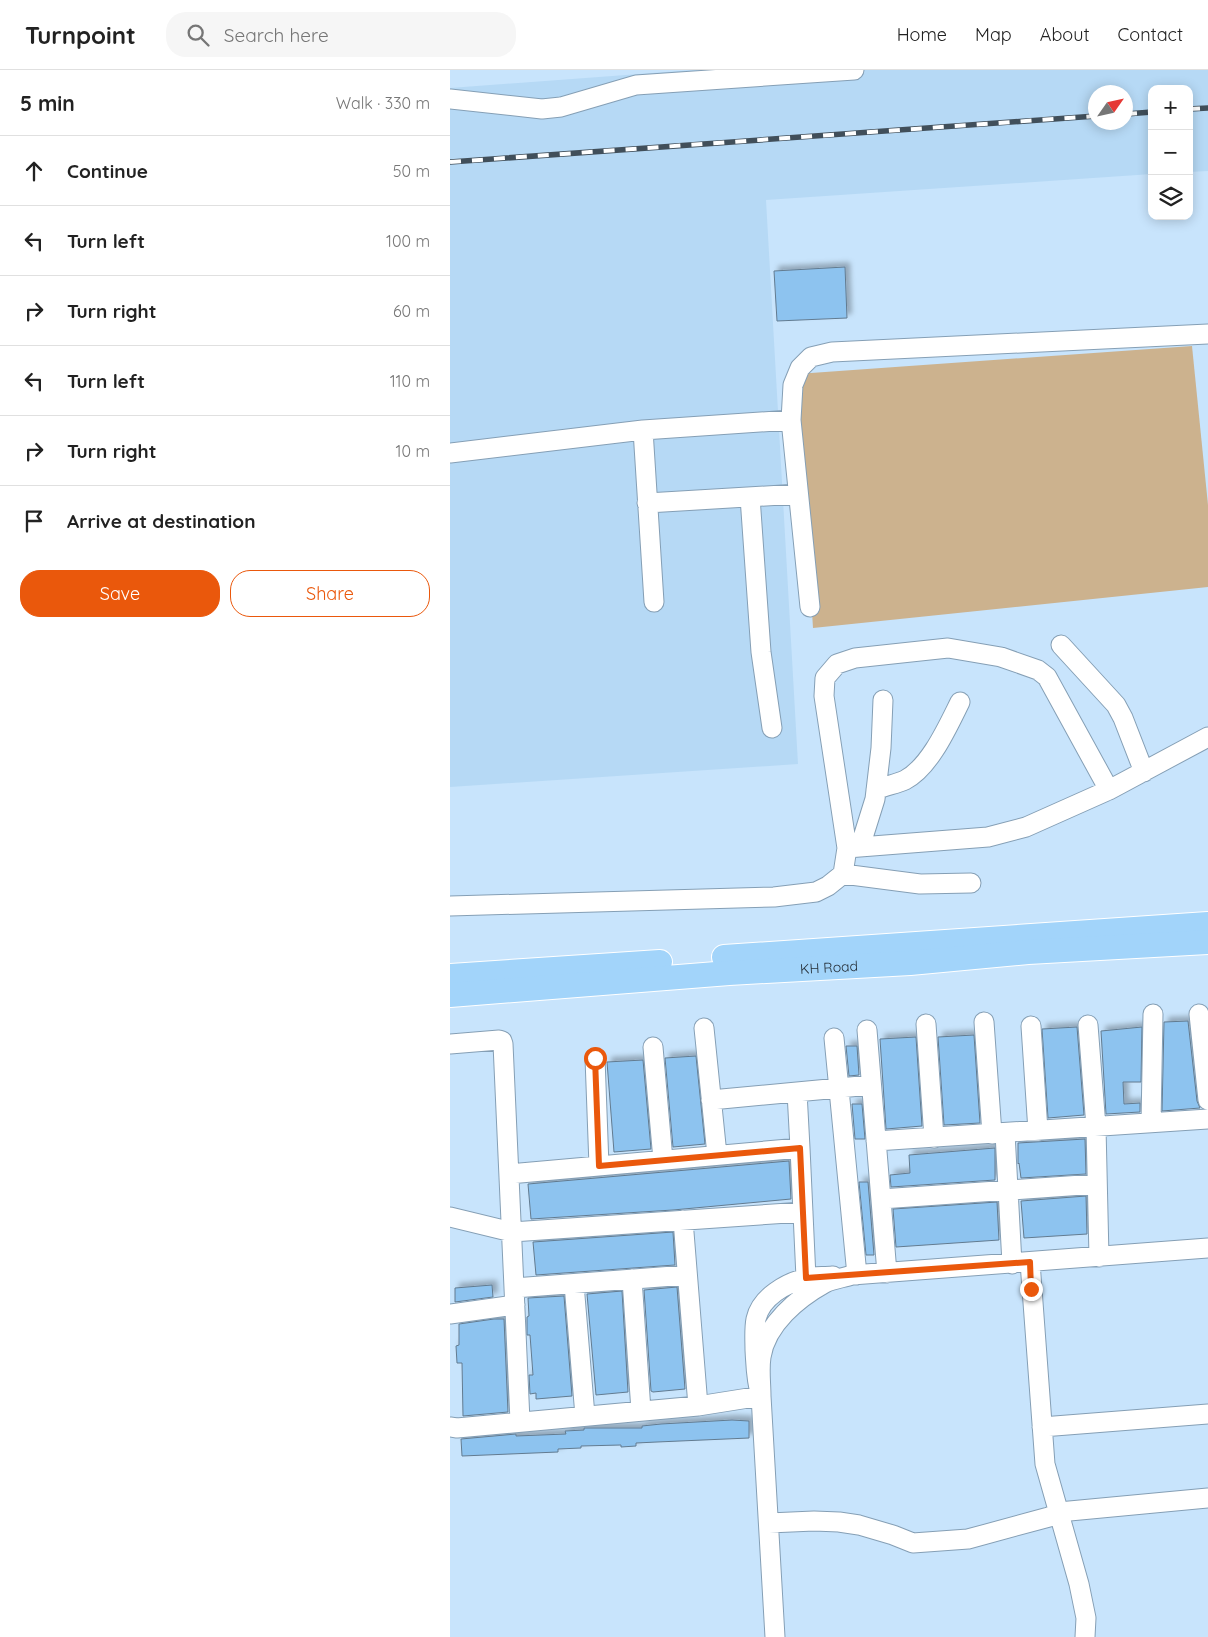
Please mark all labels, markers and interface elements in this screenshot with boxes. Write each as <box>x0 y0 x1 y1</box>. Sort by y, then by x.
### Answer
search box <box>166 12 516 57</box>
text: Turnpoint <box>25 20 136 50</box>
icon: search <box>184 21 212 49</box>
text: Search here <box>224 23 329 47</box>
text: Home <box>897 23 947 46</box>
text: Map <box>975 23 1012 46</box>
text: About <box>1040 23 1090 46</box>
text: Contact <box>1118 23 1183 46</box>
north arrow <box>1088 85 1133 130</box>
map controls <box>1148 85 1193 220</box>
button: + <box>1148 85 1193 130</box>
text: 5 min <box>20 90 75 116</box>
text: Walk · 330 m <box>336 93 430 113</box>
button: − <box>1148 130 1193 175</box>
icon: ahead <box>20 157 48 185</box>
text: Continue <box>67 159 148 183</box>
text: 50 m <box>393 161 430 181</box>
button: layers <box>1148 175 1193 220</box>
icon: left <box>20 227 48 255</box>
text: Turn left <box>67 229 145 253</box>
text: 100 m <box>386 231 430 251</box>
icon: right <box>20 297 48 325</box>
text: Turn right <box>67 299 156 323</box>
text: 60 m <box>393 301 430 321</box>
icon: left <box>20 367 48 395</box>
text: Turn left <box>67 369 145 393</box>
text: 110 m <box>390 371 430 391</box>
icon: right <box>20 437 48 465</box>
text: Turn right <box>67 439 156 463</box>
text: 10 m <box>396 441 430 461</box>
icon: arrive <box>20 507 48 535</box>
text: Arrive at destination <box>67 509 256 533</box>
button: Save <box>20 570 220 617</box>
button: Share <box>230 570 430 617</box>
street label: KH Road <box>799 957 858 978</box>
route start <box>584 1047 607 1070</box>
route end <box>1020 1278 1043 1301</box>

